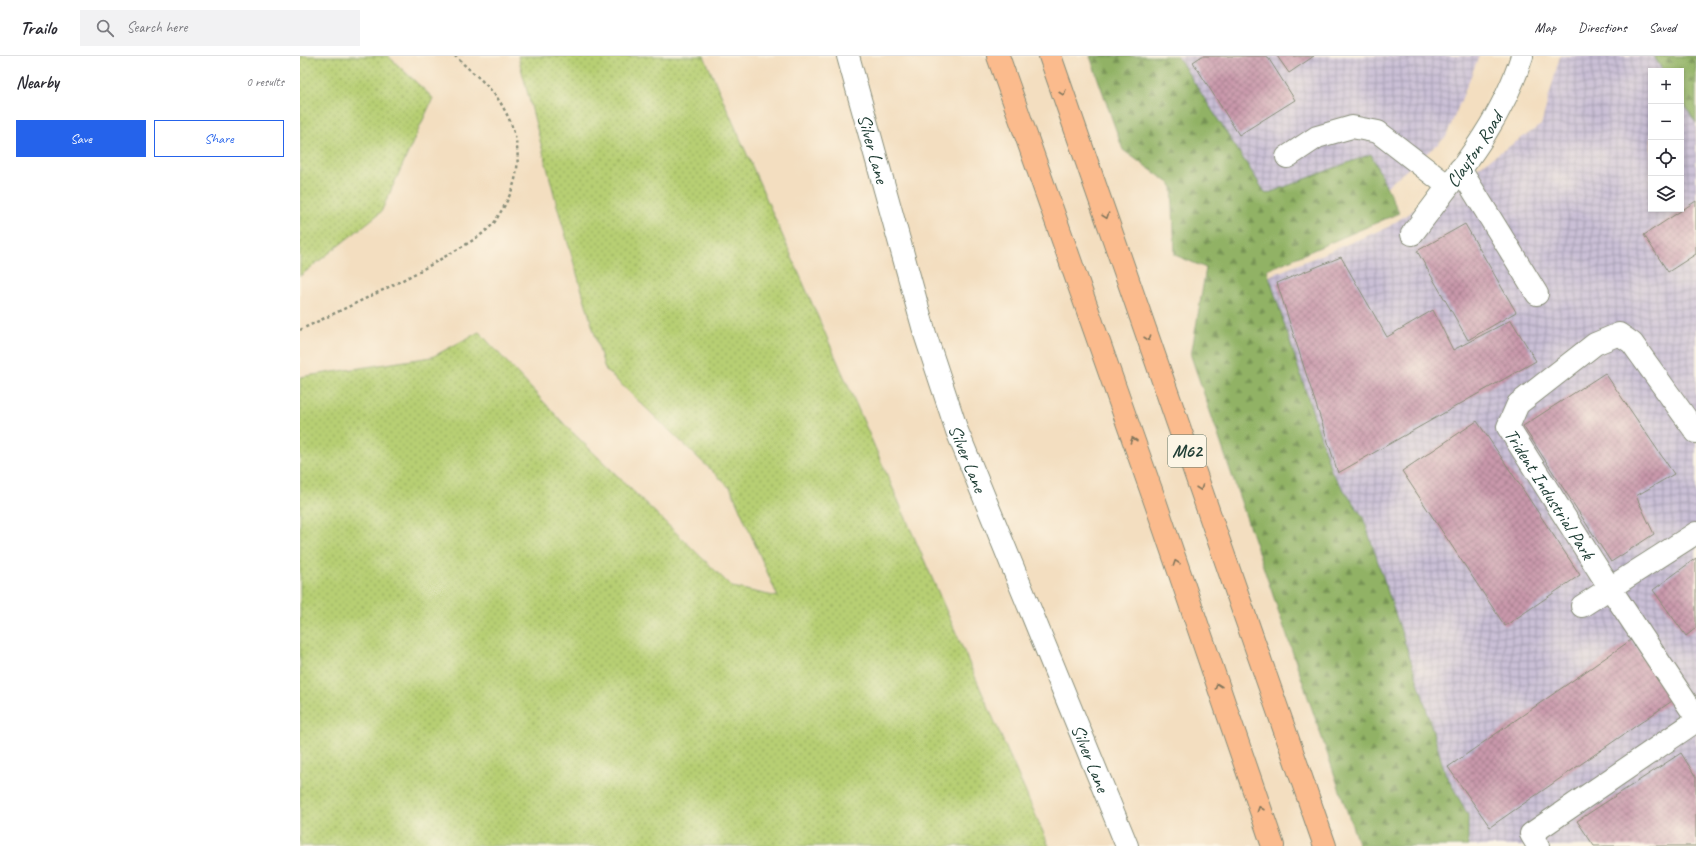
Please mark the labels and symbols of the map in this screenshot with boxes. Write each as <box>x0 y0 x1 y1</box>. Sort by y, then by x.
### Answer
one-way arrow <box>1058 89 1067 96</box>
street label: Clayton Road <box>1441 105 1510 192</box>
street label: Silver Lane <box>852 111 894 188</box>
one-way arrow <box>1101 212 1109 219</box>
one-way arrow <box>1144 335 1152 342</box>
street label: Silver Lane <box>943 422 992 498</box>
street label: Trident Industrial Park <box>1499 424 1601 566</box>
road number: M62 <box>1168 435 1206 467</box>
one-way arrow <box>1130 437 1138 444</box>
one-way arrow <box>1196 484 1204 491</box>
one-way arrow <box>1172 560 1181 567</box>
one-way arrow <box>1214 683 1223 690</box>
street label: Silver Lane <box>1065 721 1115 797</box>
one-way arrow <box>1256 806 1265 813</box>

